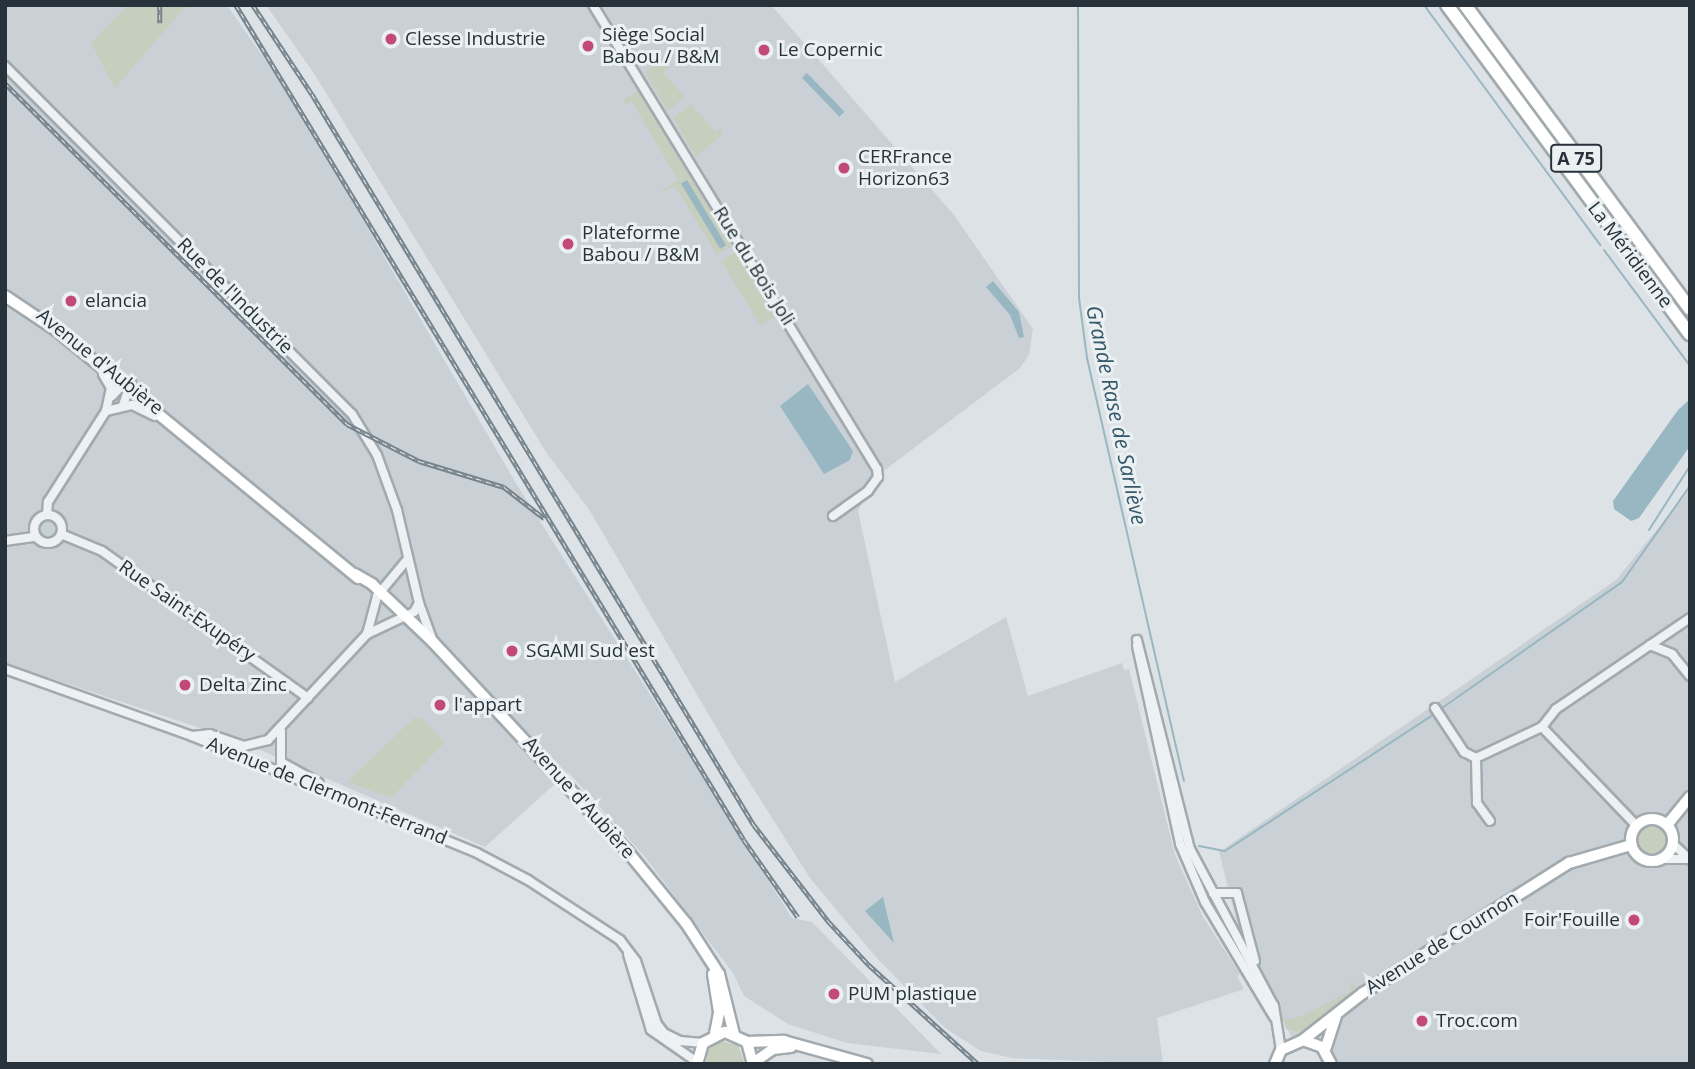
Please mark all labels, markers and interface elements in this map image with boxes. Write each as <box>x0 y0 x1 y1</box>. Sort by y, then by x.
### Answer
place label: Siège Social Babou / B&M <box>602 24 720 68</box>
place label: Clesse Industrie <box>405 28 545 50</box>
marker: Clesse Industrie <box>383 31 399 47</box>
marker: Siège Social Babou / B&M <box>580 38 596 54</box>
place label: Le Copernic <box>778 39 883 61</box>
marker: Le Copernic <box>756 42 772 58</box>
road number: A 75 <box>1550 144 1602 173</box>
place label: CERFrance Horizon63 <box>858 146 952 190</box>
marker: CERFrance Horizon63 <box>836 160 852 176</box>
street label: La Méridienne <box>1583 198 1677 312</box>
street label: Rue du Bois Joli <box>708 202 800 330</box>
place label: Plateforme Babou / B&M <box>582 222 700 266</box>
street label: Rue de l'Industrie <box>172 233 298 359</box>
marker: Plateforme Babou / B&M <box>560 236 576 252</box>
place label: elancia <box>85 290 147 312</box>
marker: elancia <box>63 293 79 309</box>
water label: Grande Rase de Sarliève <box>1081 303 1153 527</box>
street label: Avenue d'Aubière <box>32 304 168 420</box>
street label: Rue Saint-Exupéry <box>115 555 259 667</box>
place label: SGAMI Sud est <box>526 640 655 662</box>
marker: SGAMI Sud est <box>504 643 520 659</box>
place label: Delta Zinc <box>199 674 287 696</box>
marker: Delta Zinc <box>177 677 193 693</box>
place label: l'appart <box>454 694 522 716</box>
marker: l'appart <box>432 697 448 713</box>
street label: Avenue de Clermont-Ferrand <box>204 732 450 850</box>
street label: Avenue d'Aubière <box>518 732 640 864</box>
street label: Avenue de Cournon <box>1361 887 1523 999</box>
place label: Foir'Fouille <box>1524 909 1620 931</box>
marker: Foir'Fouille <box>1626 912 1642 928</box>
place label: PUM plastique <box>848 983 977 1005</box>
marker: PUM plastique <box>826 986 842 1002</box>
place label: Troc.com <box>1436 1010 1518 1032</box>
marker: Troc.com <box>1414 1013 1430 1029</box>

